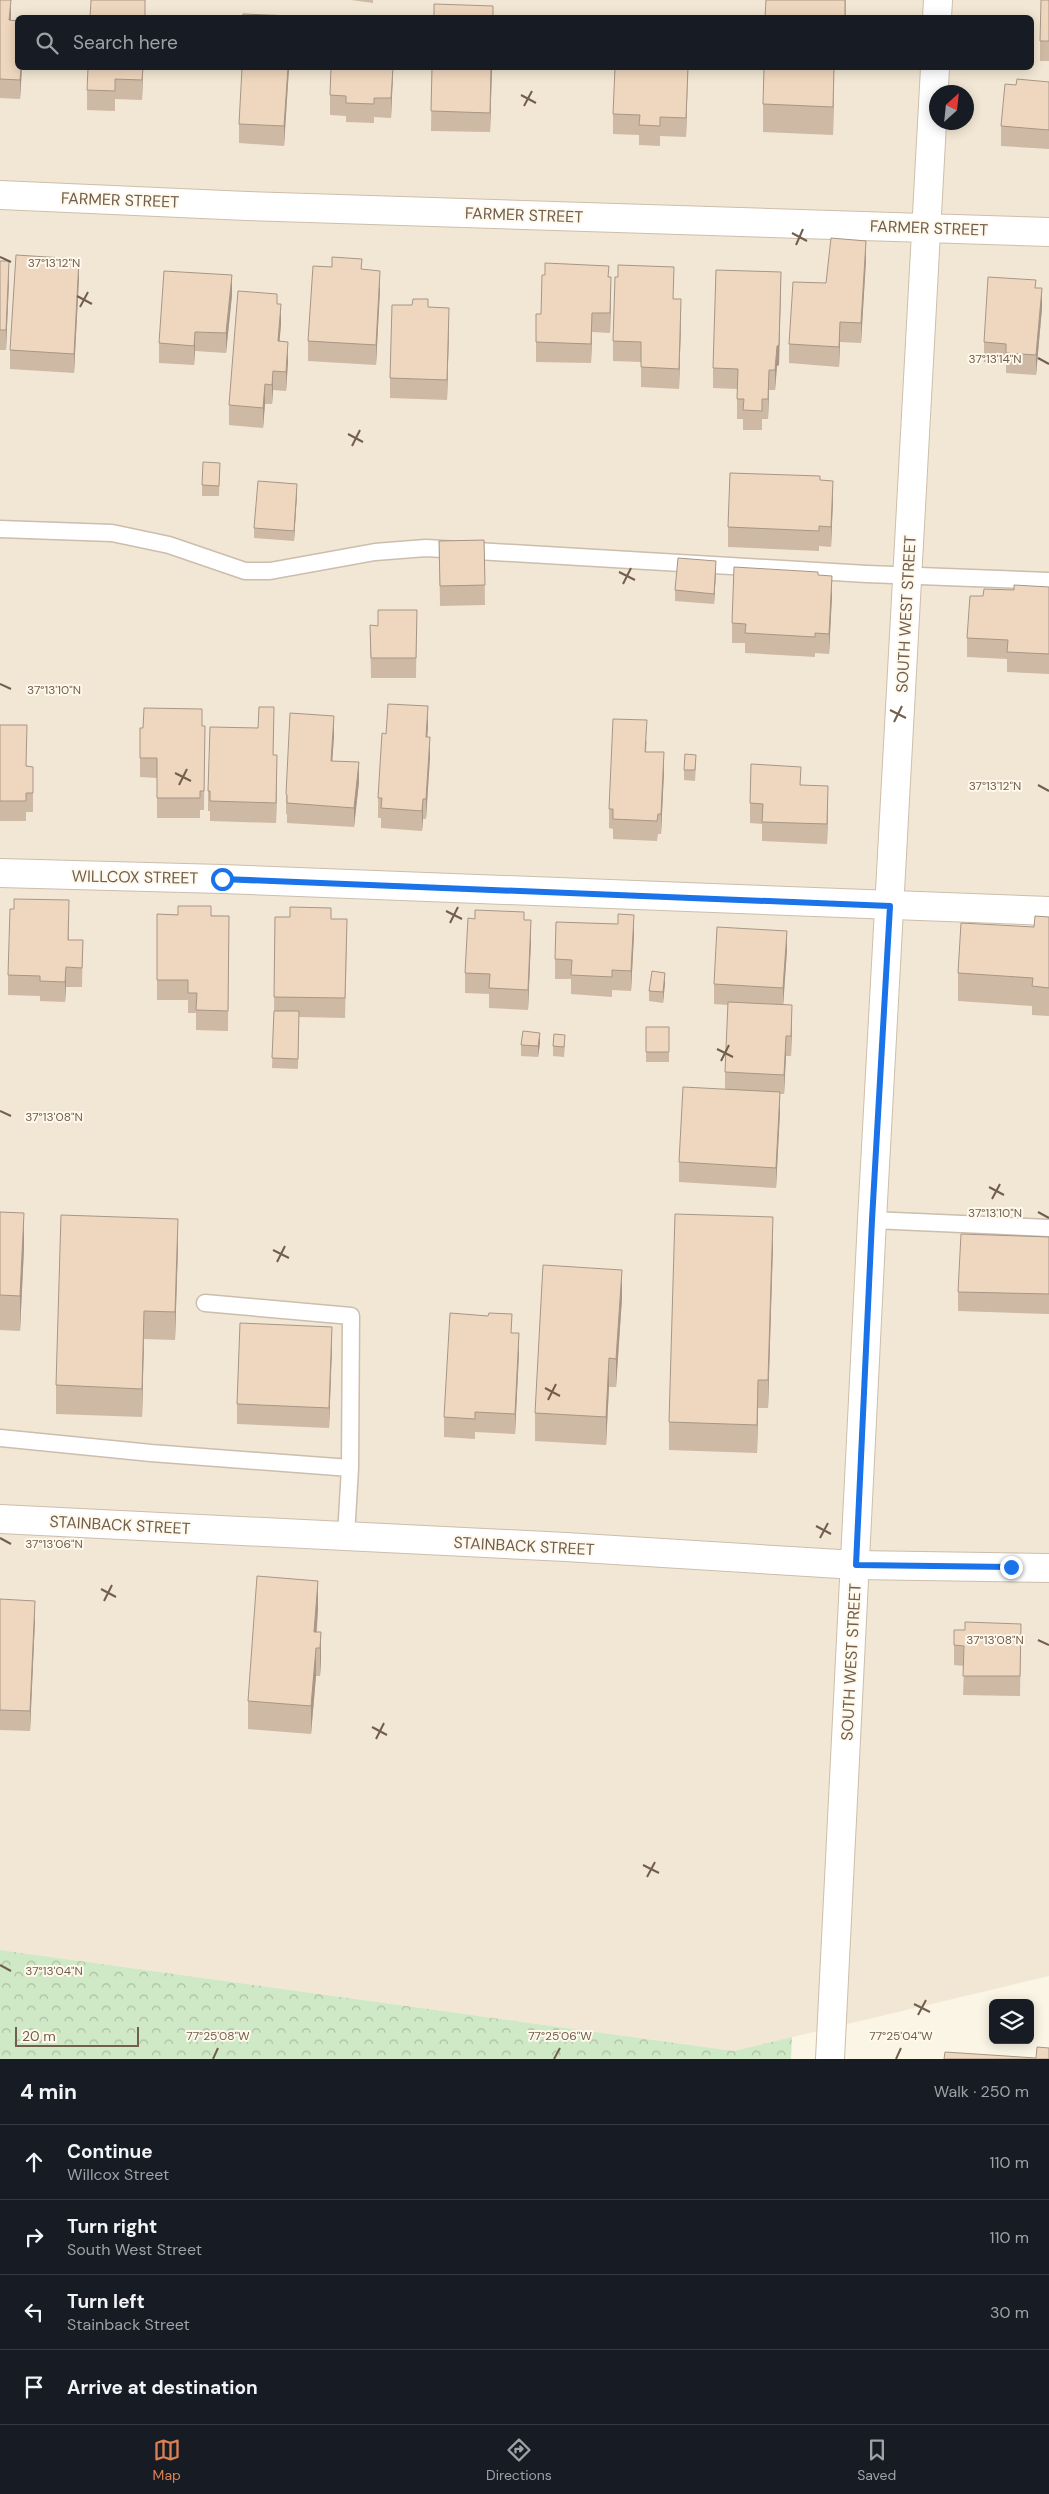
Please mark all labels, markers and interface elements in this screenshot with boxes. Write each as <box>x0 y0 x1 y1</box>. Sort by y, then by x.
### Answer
search box <box>15 15 1034 70</box>
icon: search <box>33 29 61 57</box>
text: Search here <box>73 30 178 55</box>
north arrow <box>929 85 974 130</box>
street label: FARMER STREET <box>60 187 180 213</box>
street label: FARMER STREET <box>464 202 584 228</box>
street label: FARMER STREET <box>869 215 989 241</box>
text: 37°13'12"N <box>28 255 80 271</box>
text: 37°13'14"N <box>969 351 1021 367</box>
street label: SOUTH WEST STREET <box>891 535 921 693</box>
text: 37°13'10"N <box>27 682 81 698</box>
text: 37°13'12"N <box>969 778 1021 794</box>
street label: WILLCOX STREET <box>72 865 199 889</box>
route start <box>211 868 234 891</box>
text: 37°13'08"N <box>25 1109 83 1125</box>
text: 37°13'10"N <box>968 1205 1022 1221</box>
street label: STAINBACK STREET <box>49 1511 191 1539</box>
street label: STAINBACK STREET <box>453 1532 595 1560</box>
text: 37°13'06"N <box>25 1536 83 1552</box>
route end <box>1000 1556 1023 1579</box>
street label: SOUTH WEST STREET <box>836 1583 866 1741</box>
text: 37°13'08"N <box>966 1632 1024 1648</box>
text: 37°13'04"N <box>25 1963 83 1979</box>
map controls <box>989 1999 1034 2044</box>
button: layers <box>989 1999 1034 2044</box>
scale bar <box>15 2024 139 2047</box>
text: 20 m <box>22 2027 56 2045</box>
text: 77°25'08"W <box>186 2028 250 2044</box>
text: 77°25'06"W <box>528 2028 592 2044</box>
text: 77°25'04"W <box>869 2028 933 2044</box>
text: 4 min <box>20 2078 77 2106</box>
text: Walk · 250 m <box>934 2081 1029 2102</box>
text: Continue <box>67 2139 153 2164</box>
icon: ahead <box>20 2148 48 2176</box>
text: 110 m <box>990 2152 1029 2173</box>
text: Willcox Street <box>67 2164 169 2185</box>
text: Turn right <box>67 2214 157 2239</box>
icon: right <box>20 2223 48 2251</box>
text: 110 m <box>990 2227 1029 2248</box>
text: South West Street <box>67 2239 202 2260</box>
text: Turn left <box>67 2289 145 2314</box>
icon: left <box>20 2298 48 2326</box>
text: 30 m <box>990 2302 1029 2323</box>
text: Stainback Street <box>67 2314 190 2335</box>
icon: arrive <box>20 2373 48 2401</box>
text: Arrive at destination <box>67 2375 258 2400</box>
tab: Map <box>153 2436 181 2484</box>
tab: Directions <box>486 2436 552 2484</box>
tab: Saved <box>857 2436 896 2484</box>

